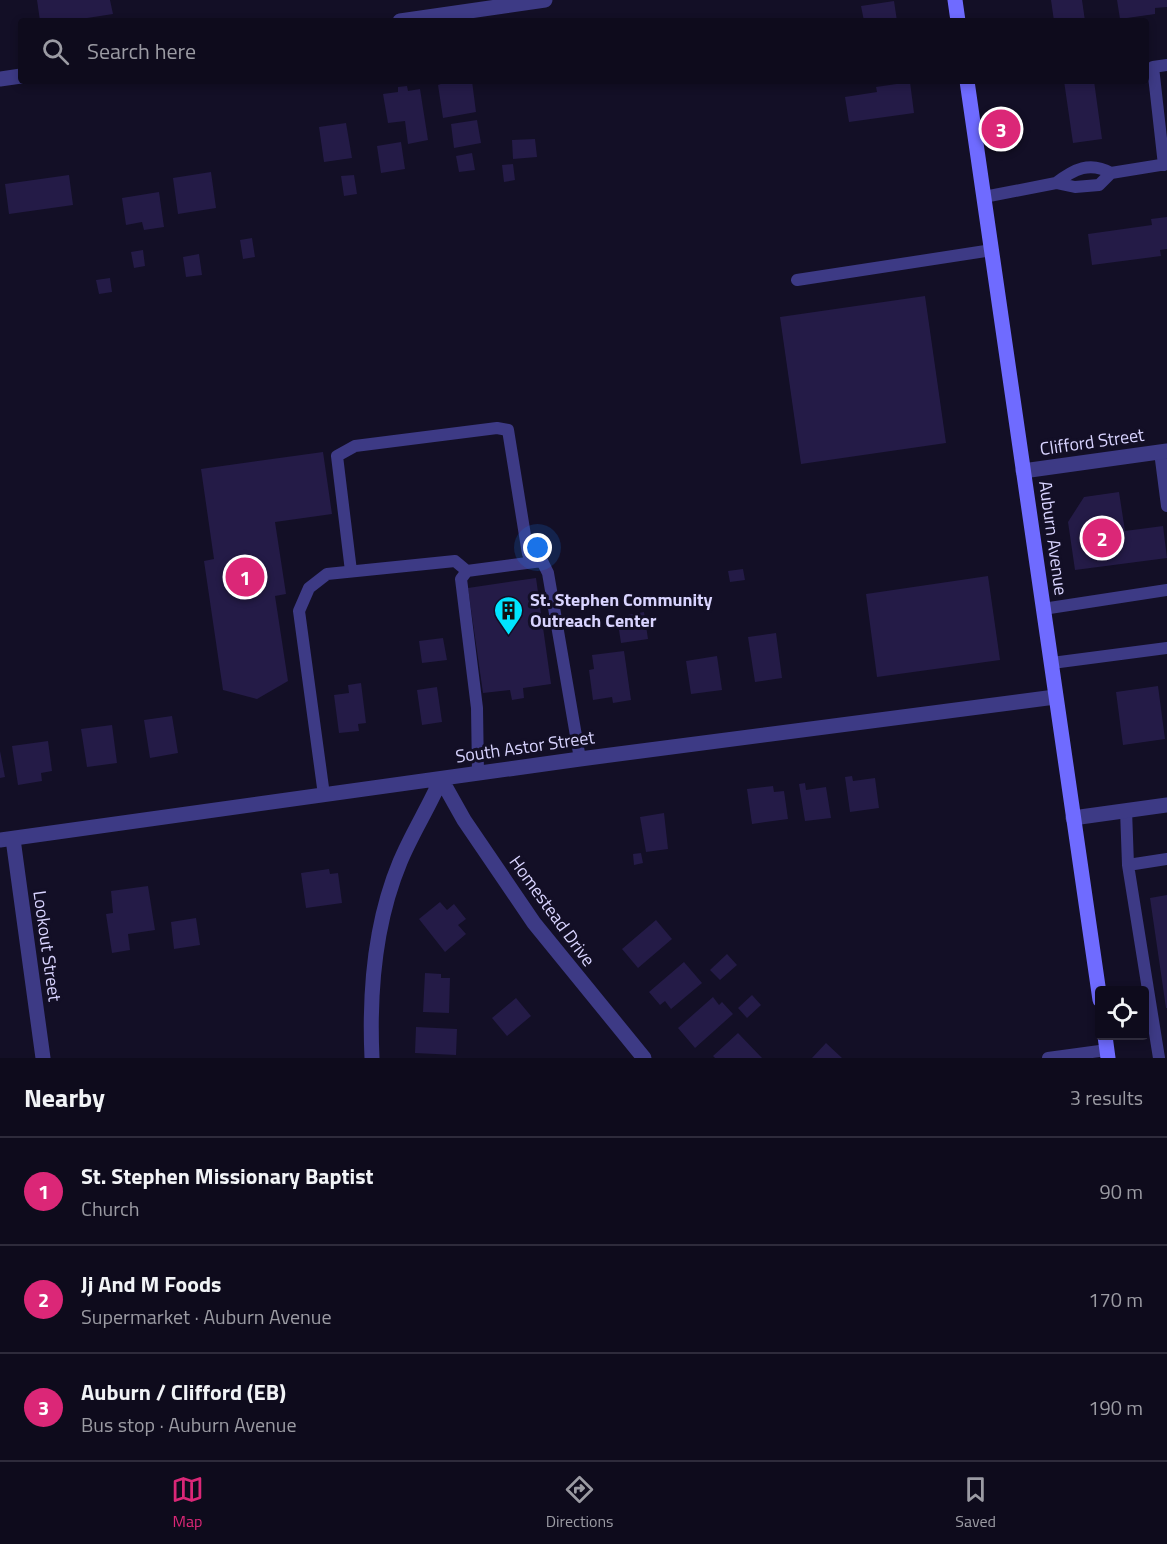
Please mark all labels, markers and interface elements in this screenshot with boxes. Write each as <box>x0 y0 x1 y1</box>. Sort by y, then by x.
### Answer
search box <box>18 18 1149 84</box>
text: Search here <box>87 34 196 68</box>
icon: search <box>39 35 72 68</box>
pin: 3 <box>982 106 1020 152</box>
street label: Clifford Street <box>1038 421 1146 462</box>
street label: Auburn Avenue <box>1032 479 1075 597</box>
pin: 2 <box>1082 516 1122 560</box>
your location <box>523 533 552 562</box>
pin: 1 <box>226 554 264 600</box>
place label: St. Stephen Community Outreach Center <box>530 586 713 634</box>
building icon: St. Stephen Community Outreach Center <box>493 594 525 636</box>
street label: South Astor Street <box>454 723 597 770</box>
street label: Homestead Drive <box>503 850 602 972</box>
street label: Lookout Street <box>26 889 69 1004</box>
map controls <box>1095 986 1149 1040</box>
button: locate <box>1095 986 1149 1040</box>
text: Nearby <box>24 1078 105 1117</box>
text: 3 results <box>1070 1082 1143 1113</box>
text: St. Stephen Missionary Baptist <box>81 1159 374 1193</box>
text: 1 <box>38 1176 49 1207</box>
text: 90 m <box>1099 1176 1143 1207</box>
text: Church <box>81 1193 139 1224</box>
text: Jj And M Foods <box>81 1267 221 1301</box>
text: 2 <box>38 1284 49 1315</box>
text: 170 m <box>1088 1284 1143 1315</box>
text: Supermarket · Auburn Avenue <box>81 1301 332 1332</box>
text: Auburn / Clifford (EB) <box>81 1375 286 1409</box>
text: 3 <box>38 1392 49 1423</box>
text: 190 m <box>1088 1392 1143 1423</box>
text: Bus stop · Auburn Avenue <box>81 1409 297 1440</box>
tab: Map <box>171 1473 204 1533</box>
tab: Directions <box>546 1473 614 1533</box>
tab: Saved <box>955 1473 996 1533</box>

